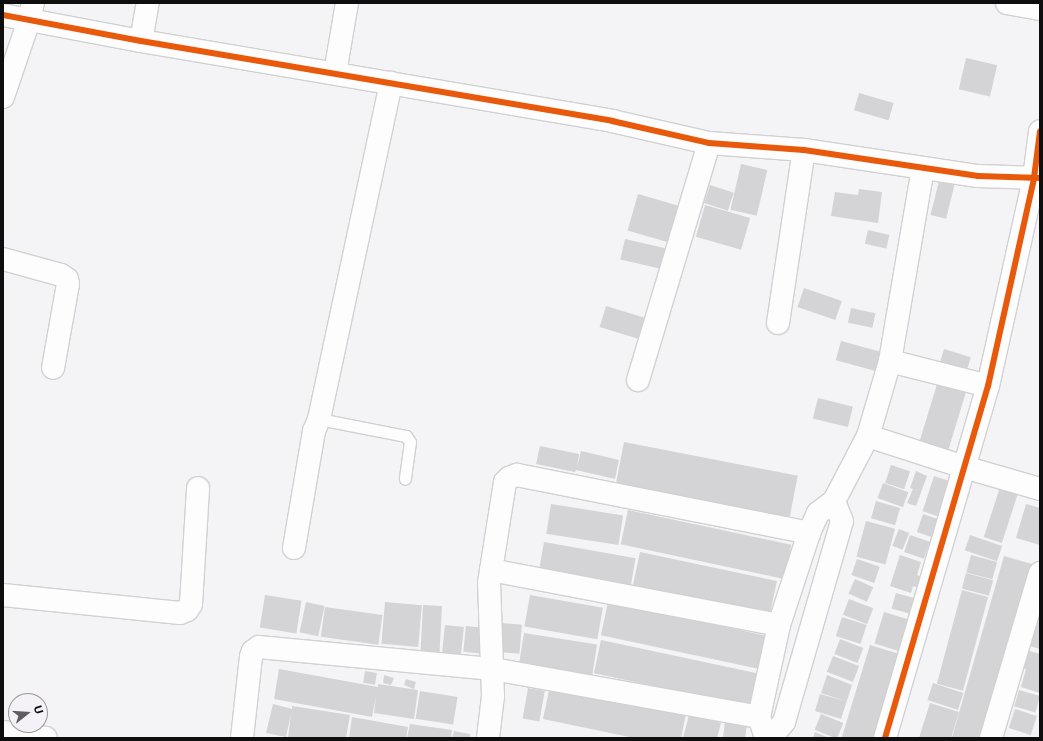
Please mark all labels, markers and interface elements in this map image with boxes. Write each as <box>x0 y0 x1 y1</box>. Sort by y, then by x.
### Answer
north arrow <box>8 693 48 733</box>
text: U <box>31 704 46 716</box>

